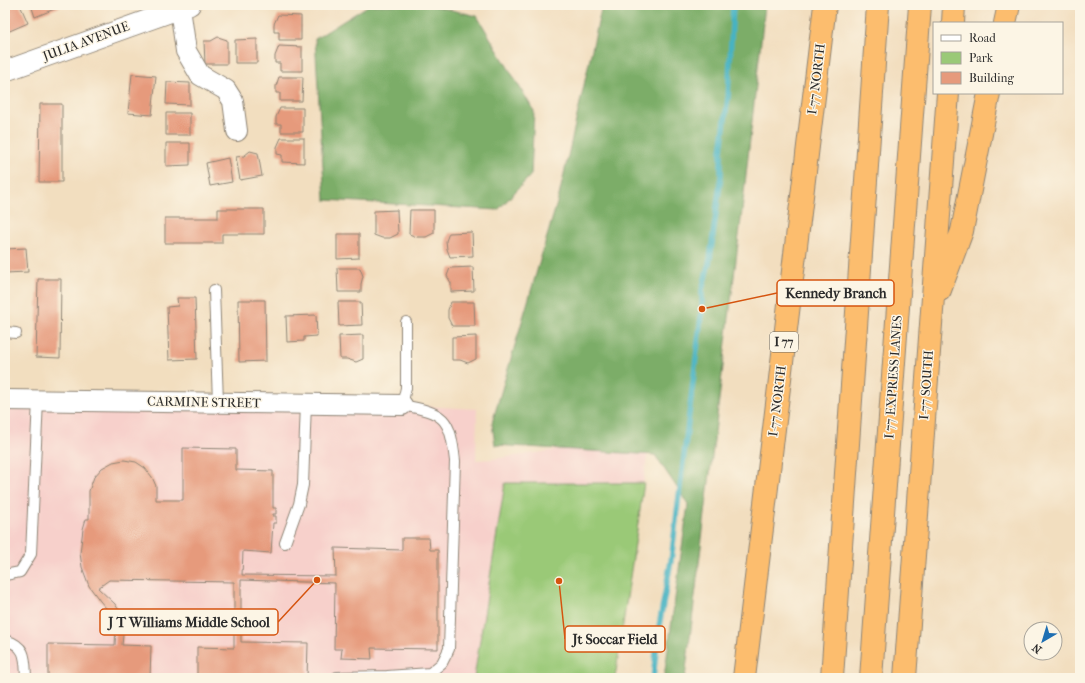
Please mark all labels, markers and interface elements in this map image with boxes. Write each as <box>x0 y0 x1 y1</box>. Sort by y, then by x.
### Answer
street label: JULIA AVENUE <box>40 18 131 64</box>
legend <box>933 22 1063 94</box>
text: Road <box>969 31 996 45</box>
street label: I-77 NORTH <box>804 43 828 115</box>
text: Park <box>969 51 994 65</box>
text: Building <box>969 71 1014 85</box>
callout: Kennedy Branch <box>777 280 894 306</box>
text: Kennedy Branch <box>785 285 888 302</box>
street label: I 77 EXPRESS LANES <box>881 315 905 439</box>
road number: I 77 <box>770 332 798 352</box>
street label: I-77 SOUTH <box>916 350 936 420</box>
street label: I-77 NORTH <box>765 365 789 437</box>
street label: CARMINE STREET <box>147 394 261 410</box>
callout: J T Williams Middle School <box>100 609 278 635</box>
text: J T Williams Middle School <box>106 614 270 631</box>
north arrow <box>1023 621 1063 661</box>
callout: Jt Soccar Field <box>565 626 665 652</box>
text: Jt Soccar Field <box>571 631 659 648</box>
text: N <box>1029 640 1044 656</box>

